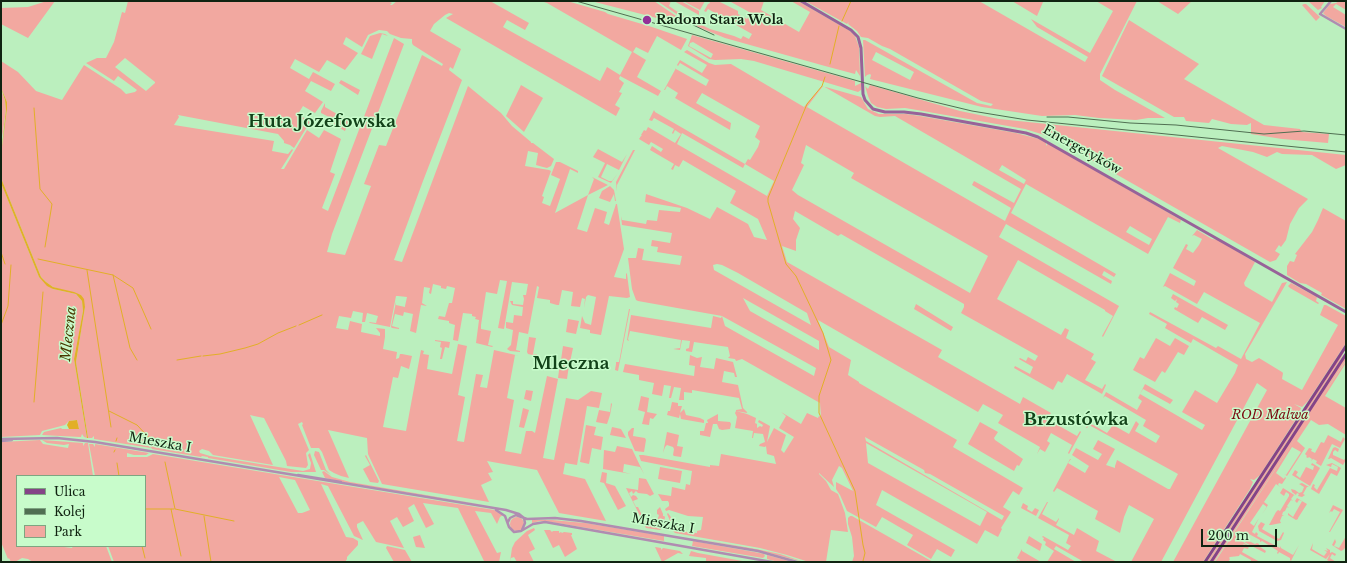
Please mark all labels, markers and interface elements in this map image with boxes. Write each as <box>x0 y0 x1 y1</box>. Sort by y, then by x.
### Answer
place label: Radom Stara Wola <box>656 12 783 28</box>
marker: Radom Stara Wola <box>641 14 653 26</box>
district label: Huta Józefowska <box>248 112 396 132</box>
street label: Energetyków <box>1040 122 1124 178</box>
water label: Mleczna <box>58 306 80 362</box>
district label: Mleczna <box>533 354 609 374</box>
park label: ROD Malwa <box>1231 407 1309 423</box>
district label: Brzustówka <box>1023 410 1129 430</box>
street label: Mieszka I <box>127 430 193 456</box>
legend <box>16 475 146 547</box>
text: Ulica <box>54 484 85 499</box>
text: Kolej <box>54 504 85 519</box>
street label: Mieszka I <box>630 511 696 537</box>
scale bar <box>1203 521 1279 547</box>
text: Park <box>54 524 82 539</box>
text: 200 m <box>1208 528 1249 543</box>

